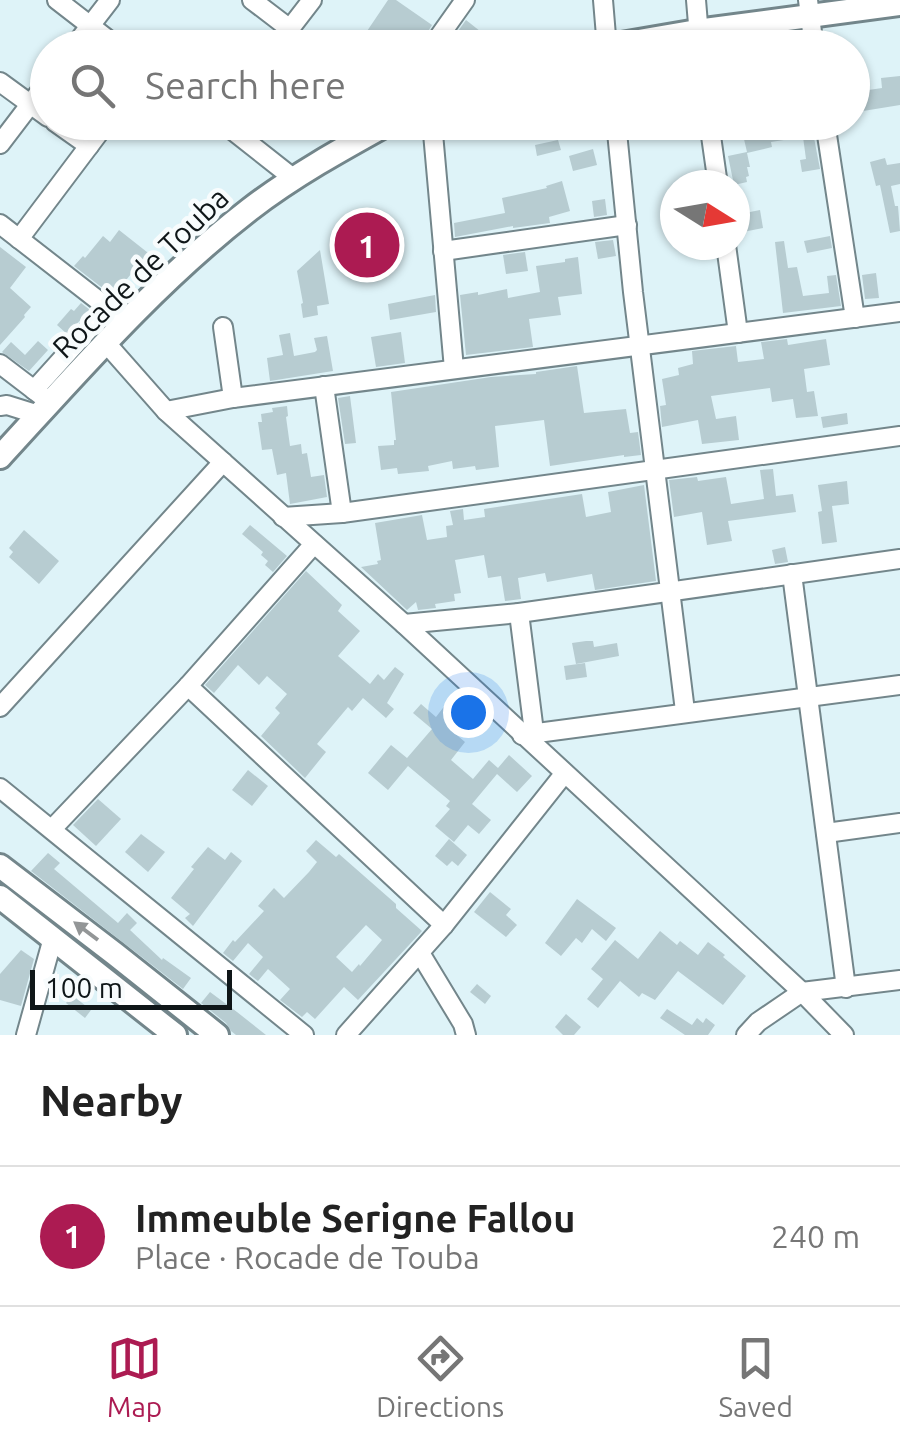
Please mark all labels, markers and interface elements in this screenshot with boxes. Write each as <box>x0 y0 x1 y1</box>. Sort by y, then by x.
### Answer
search box <box>30 30 870 140</box>
icon: search <box>65 58 120 113</box>
text: Search here <box>145 64 346 106</box>
north arrow <box>660 170 750 260</box>
street label: Rocade de Touba <box>46 180 235 365</box>
pin: 1 <box>334 208 400 282</box>
your location <box>443 687 494 738</box>
one-way arrow <box>73 921 99 941</box>
scale bar <box>30 965 232 1010</box>
text: 100 m <box>45 972 123 1003</box>
text: Nearby <box>40 1077 183 1124</box>
text: Immeuble Serigne Fallou <box>135 1197 575 1239</box>
text: 1 <box>63 1218 82 1254</box>
text: 240 m <box>771 1218 860 1254</box>
text: Place · Rocade de Touba <box>135 1239 480 1275</box>
tab: Map <box>107 1331 162 1422</box>
tab: Directions <box>376 1331 504 1422</box>
tab: Saved <box>718 1331 793 1422</box>

